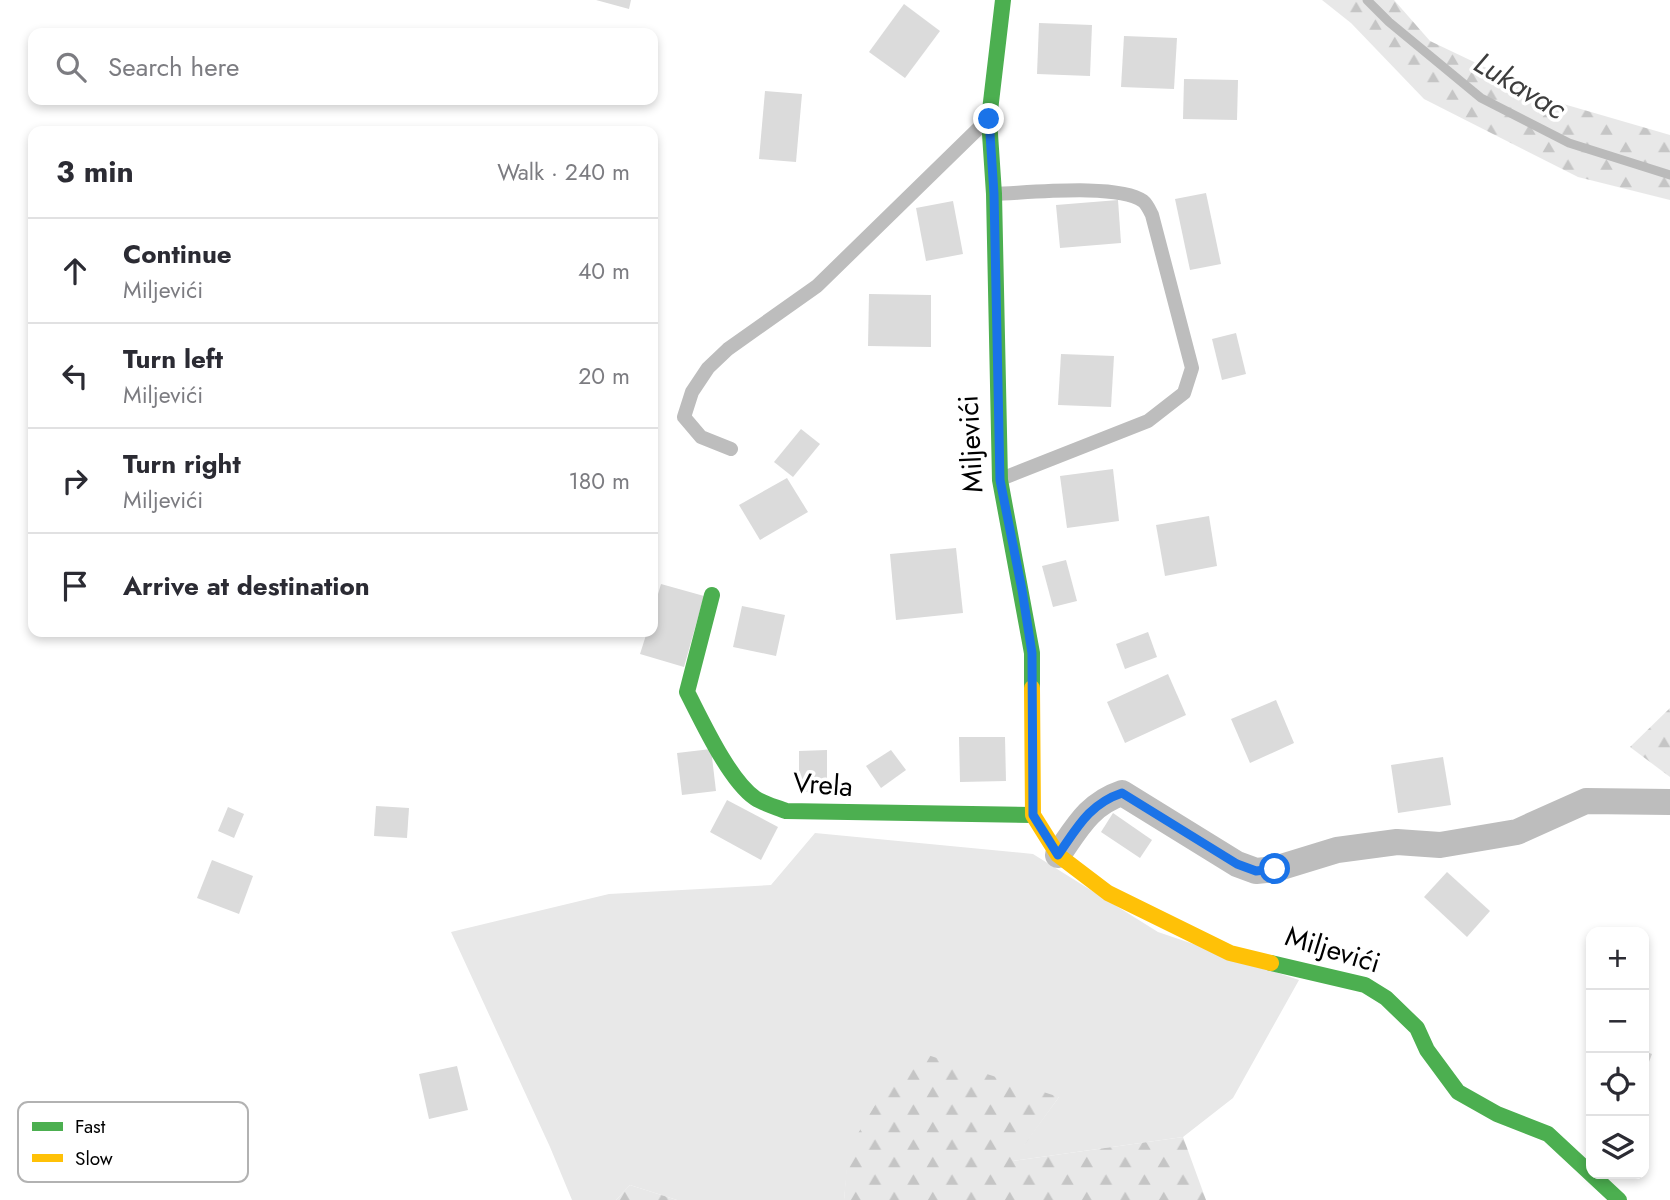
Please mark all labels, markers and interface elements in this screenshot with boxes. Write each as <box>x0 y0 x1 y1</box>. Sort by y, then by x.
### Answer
search box <box>28 28 658 105</box>
water label: Lukavac <box>1466 41 1574 130</box>
icon: search <box>52 48 90 86</box>
text: Search here <box>108 48 240 86</box>
route end <box>973 103 1004 134</box>
text: 3 min <box>56 150 134 193</box>
text: Walk · 240 m <box>497 155 630 189</box>
text: Continue <box>123 235 232 273</box>
icon: ahead <box>56 252 94 290</box>
text: 40 m <box>578 254 630 288</box>
text: Miljevići <box>123 273 203 307</box>
text: Turn left <box>123 340 223 378</box>
icon: left <box>56 357 94 395</box>
text: 20 m <box>578 359 630 393</box>
text: Miljevići <box>123 378 203 412</box>
street label: Miljevići <box>947 394 994 494</box>
text: Turn right <box>123 445 241 483</box>
icon: right <box>56 462 94 500</box>
text: 180 m <box>568 464 630 498</box>
text: Miljevići <box>123 483 203 517</box>
icon: arrive <box>56 567 94 605</box>
text: Arrive at destination <box>123 567 370 605</box>
street label: Vrela <box>792 762 854 807</box>
route start <box>1259 853 1290 884</box>
street label: Miljevići <box>1280 916 1386 983</box>
map controls <box>1586 927 1649 1179</box>
button: + <box>1586 927 1649 990</box>
button: − <box>1586 990 1649 1053</box>
button: locate <box>1586 1053 1649 1116</box>
legend <box>18 1102 248 1182</box>
text: Fast <box>75 1113 106 1140</box>
button: layers <box>1586 1116 1649 1179</box>
text: Slow <box>75 1145 113 1172</box>

